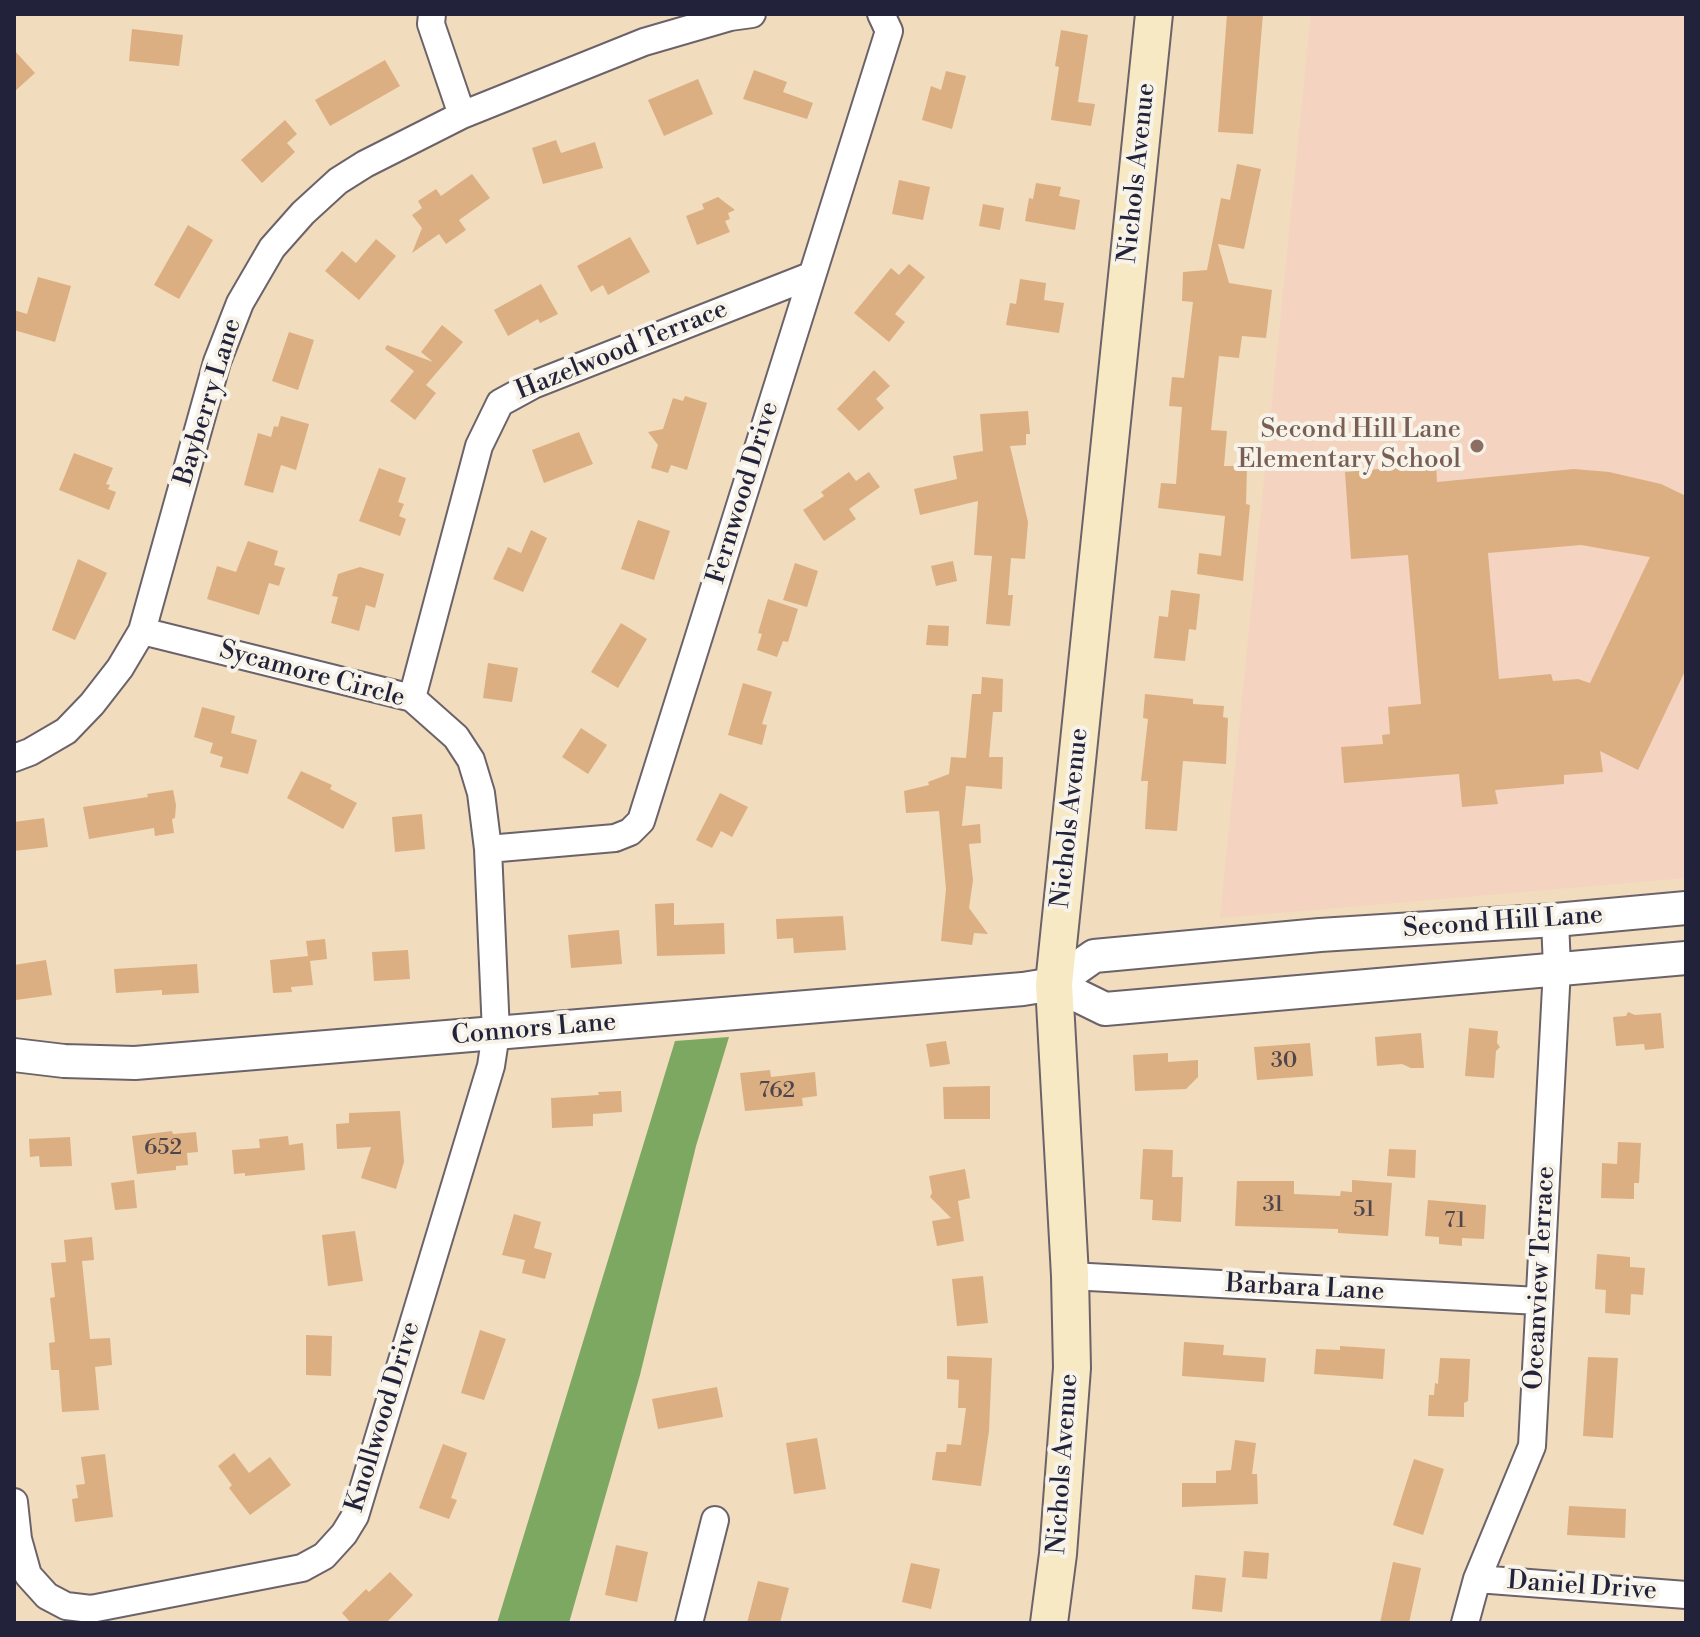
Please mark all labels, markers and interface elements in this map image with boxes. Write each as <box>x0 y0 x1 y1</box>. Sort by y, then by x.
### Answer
street label: Nichols Avenue <box>1113 81 1163 265</box>
street label: Hazelwood Terrace <box>512 294 732 408</box>
street label: Bayberry Lane <box>169 315 249 489</box>
street label: Fernwood Drive <box>701 398 787 588</box>
place label: Second Hill Lane Elementary School <box>1238 415 1461 476</box>
marker: Second Hill Lane Elementary School <box>1468 437 1486 455</box>
street label: Sycamore Circle <box>216 635 408 715</box>
street label: Nichols Avenue <box>1046 726 1096 910</box>
street label: Second Hill Lane <box>1402 900 1604 946</box>
street label: Connors Lane <box>450 1007 618 1053</box>
house number: 30 <box>1271 1049 1297 1075</box>
house number: 762 <box>759 1079 795 1105</box>
house number: 652 <box>144 1136 182 1162</box>
street label: Oceanview Terrace <box>1520 1165 1562 1391</box>
house number: 31 <box>1262 1193 1284 1219</box>
house number: 51 <box>1353 1198 1375 1224</box>
house number: 71 <box>1444 1209 1466 1235</box>
street label: Barbara Lane <box>1225 1269 1385 1309</box>
street label: Knollwood Drive <box>340 1318 428 1516</box>
street label: Nichols Avenue <box>1042 1373 1086 1555</box>
street label: Daniel Drive <box>1506 1566 1658 1608</box>

